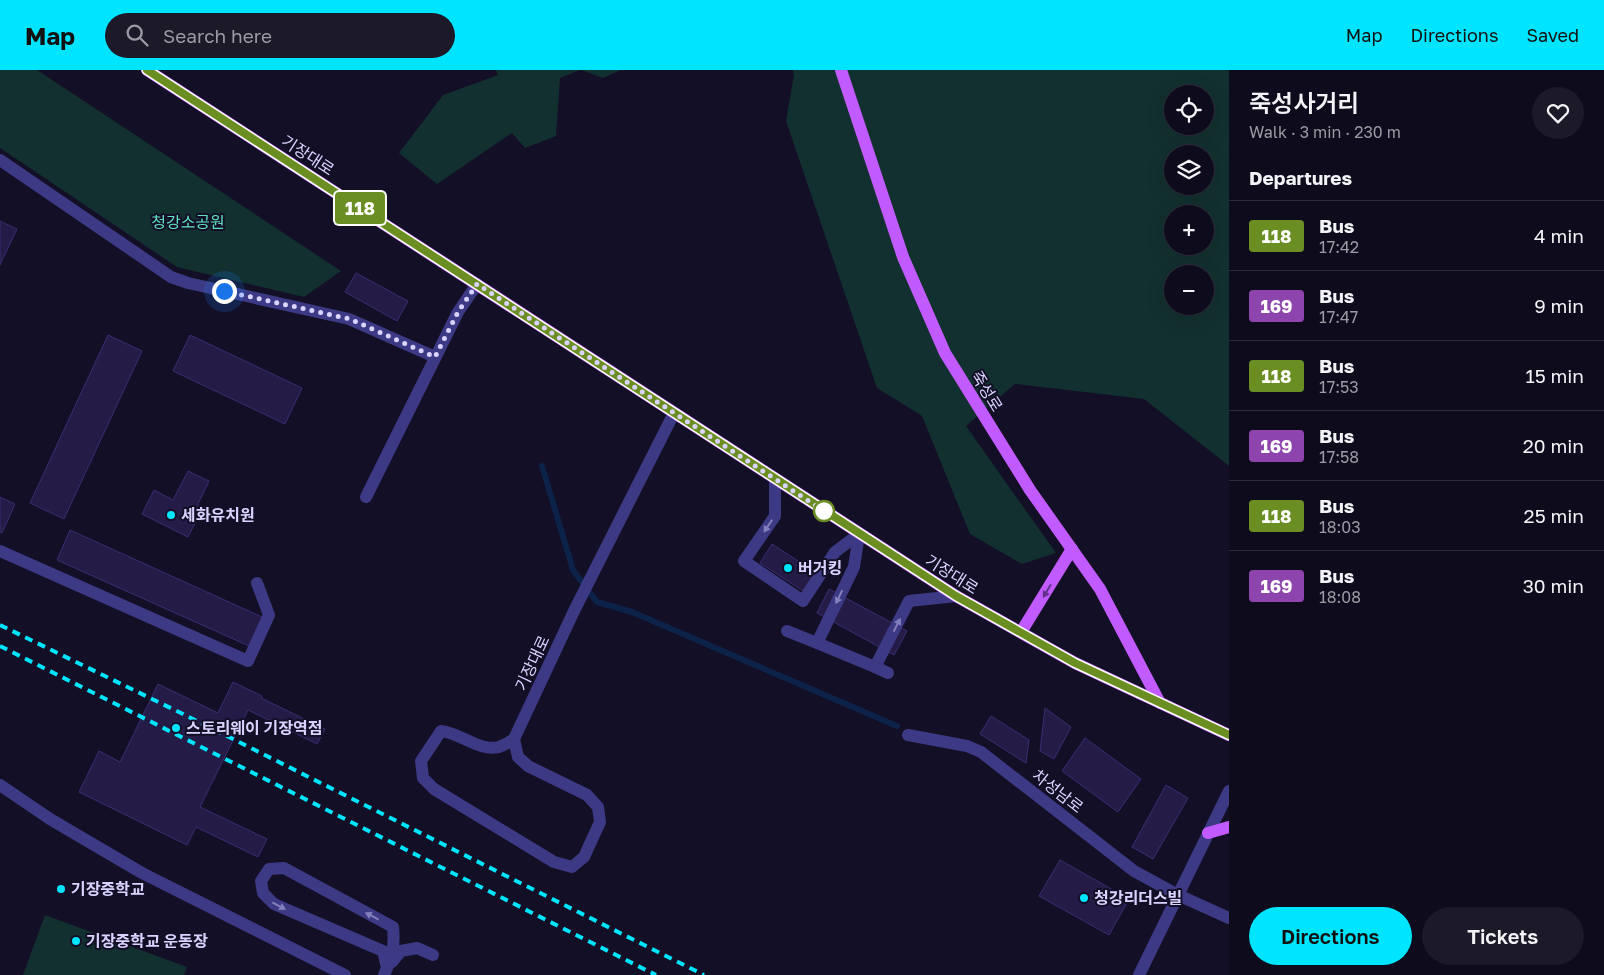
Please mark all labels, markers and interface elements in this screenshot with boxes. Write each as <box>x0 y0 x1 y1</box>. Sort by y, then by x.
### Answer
search box <box>105 13 455 58</box>
text: Map <box>25 21 75 50</box>
icon: search <box>123 21 151 49</box>
text: Search here <box>163 24 272 47</box>
text: Map <box>1346 24 1382 46</box>
text: Directions <box>1410 24 1498 46</box>
text: Saved <box>1526 24 1579 46</box>
map controls <box>1164 85 1214 315</box>
button: locate <box>1164 85 1214 135</box>
button: heart <box>1532 87 1584 139</box>
text: 죽성사거리 <box>1249 88 1359 117</box>
text: Walk · 3 min · 230 m <box>1249 122 1401 142</box>
street label: 기장대로 <box>278 131 338 180</box>
button: layers <box>1164 145 1214 195</box>
text: Departures <box>1249 166 1352 189</box>
line badge: 118 <box>331 192 389 224</box>
text: 118 <box>345 197 375 219</box>
button: + <box>1164 205 1214 255</box>
park label: 청강소공원 <box>151 212 225 232</box>
text: Bus <box>1319 214 1354 237</box>
text: 4 min <box>1534 224 1584 247</box>
text: 118 <box>1261 225 1292 247</box>
text: 17:42 <box>1319 237 1359 257</box>
button: − <box>1164 265 1214 315</box>
your location <box>212 279 237 304</box>
text: Bus <box>1319 284 1354 307</box>
text: 9 min <box>1534 294 1584 317</box>
text: 169 <box>1260 295 1293 317</box>
text: 17:47 <box>1319 307 1358 327</box>
text: Bus <box>1319 354 1354 377</box>
text: 15 min <box>1525 364 1584 387</box>
text: 118 <box>1261 365 1292 387</box>
street label: 죽성로 <box>967 367 1007 415</box>
text: 17:53 <box>1319 377 1359 397</box>
text: Bus <box>1319 424 1354 447</box>
text: 20 min <box>1523 434 1584 457</box>
text: 169 <box>1260 435 1293 457</box>
text: 17:58 <box>1319 447 1359 467</box>
text: Bus <box>1319 494 1354 517</box>
unlabelled marker <box>813 500 835 522</box>
text: 25 min <box>1524 504 1584 527</box>
place label: 세화유치원 <box>181 505 255 525</box>
text: 118 <box>1261 505 1292 527</box>
marker: 세화유치원 <box>165 509 177 521</box>
text: 18:03 <box>1319 517 1361 537</box>
one-way arrow <box>763 519 773 532</box>
street label: 기장대로 <box>922 550 982 598</box>
place label: 버거킹 <box>798 558 842 578</box>
marker: 버거킹 <box>782 562 794 574</box>
text: Bus <box>1319 564 1354 587</box>
text: 30 min <box>1523 574 1584 597</box>
text: 169 <box>1260 575 1293 597</box>
one-way arrow <box>1042 584 1051 597</box>
text: 18:08 <box>1319 587 1361 607</box>
one-way arrow <box>835 590 843 604</box>
one-way arrow <box>893 617 901 632</box>
street label: 기장대로 <box>510 632 554 694</box>
place label: 스토리웨이 기장역점 <box>186 718 322 738</box>
marker: 스토리웨이 기장역점 <box>170 722 182 734</box>
street label: 차성남로 <box>1029 765 1088 817</box>
place label: 기장중학교 <box>71 879 145 899</box>
marker: 기장중학교 <box>55 883 67 895</box>
place label: 청강리더스빌 <box>1094 888 1182 908</box>
marker: 청강리더스빌 <box>1078 892 1090 904</box>
one-way arrow <box>271 902 286 910</box>
button: Directions <box>1249 907 1412 965</box>
button: Tickets <box>1422 907 1584 965</box>
one-way arrow <box>365 912 379 920</box>
place label: 기장중학교 운동장 <box>86 931 208 951</box>
marker: 기장중학교 운동장 <box>70 935 82 947</box>

